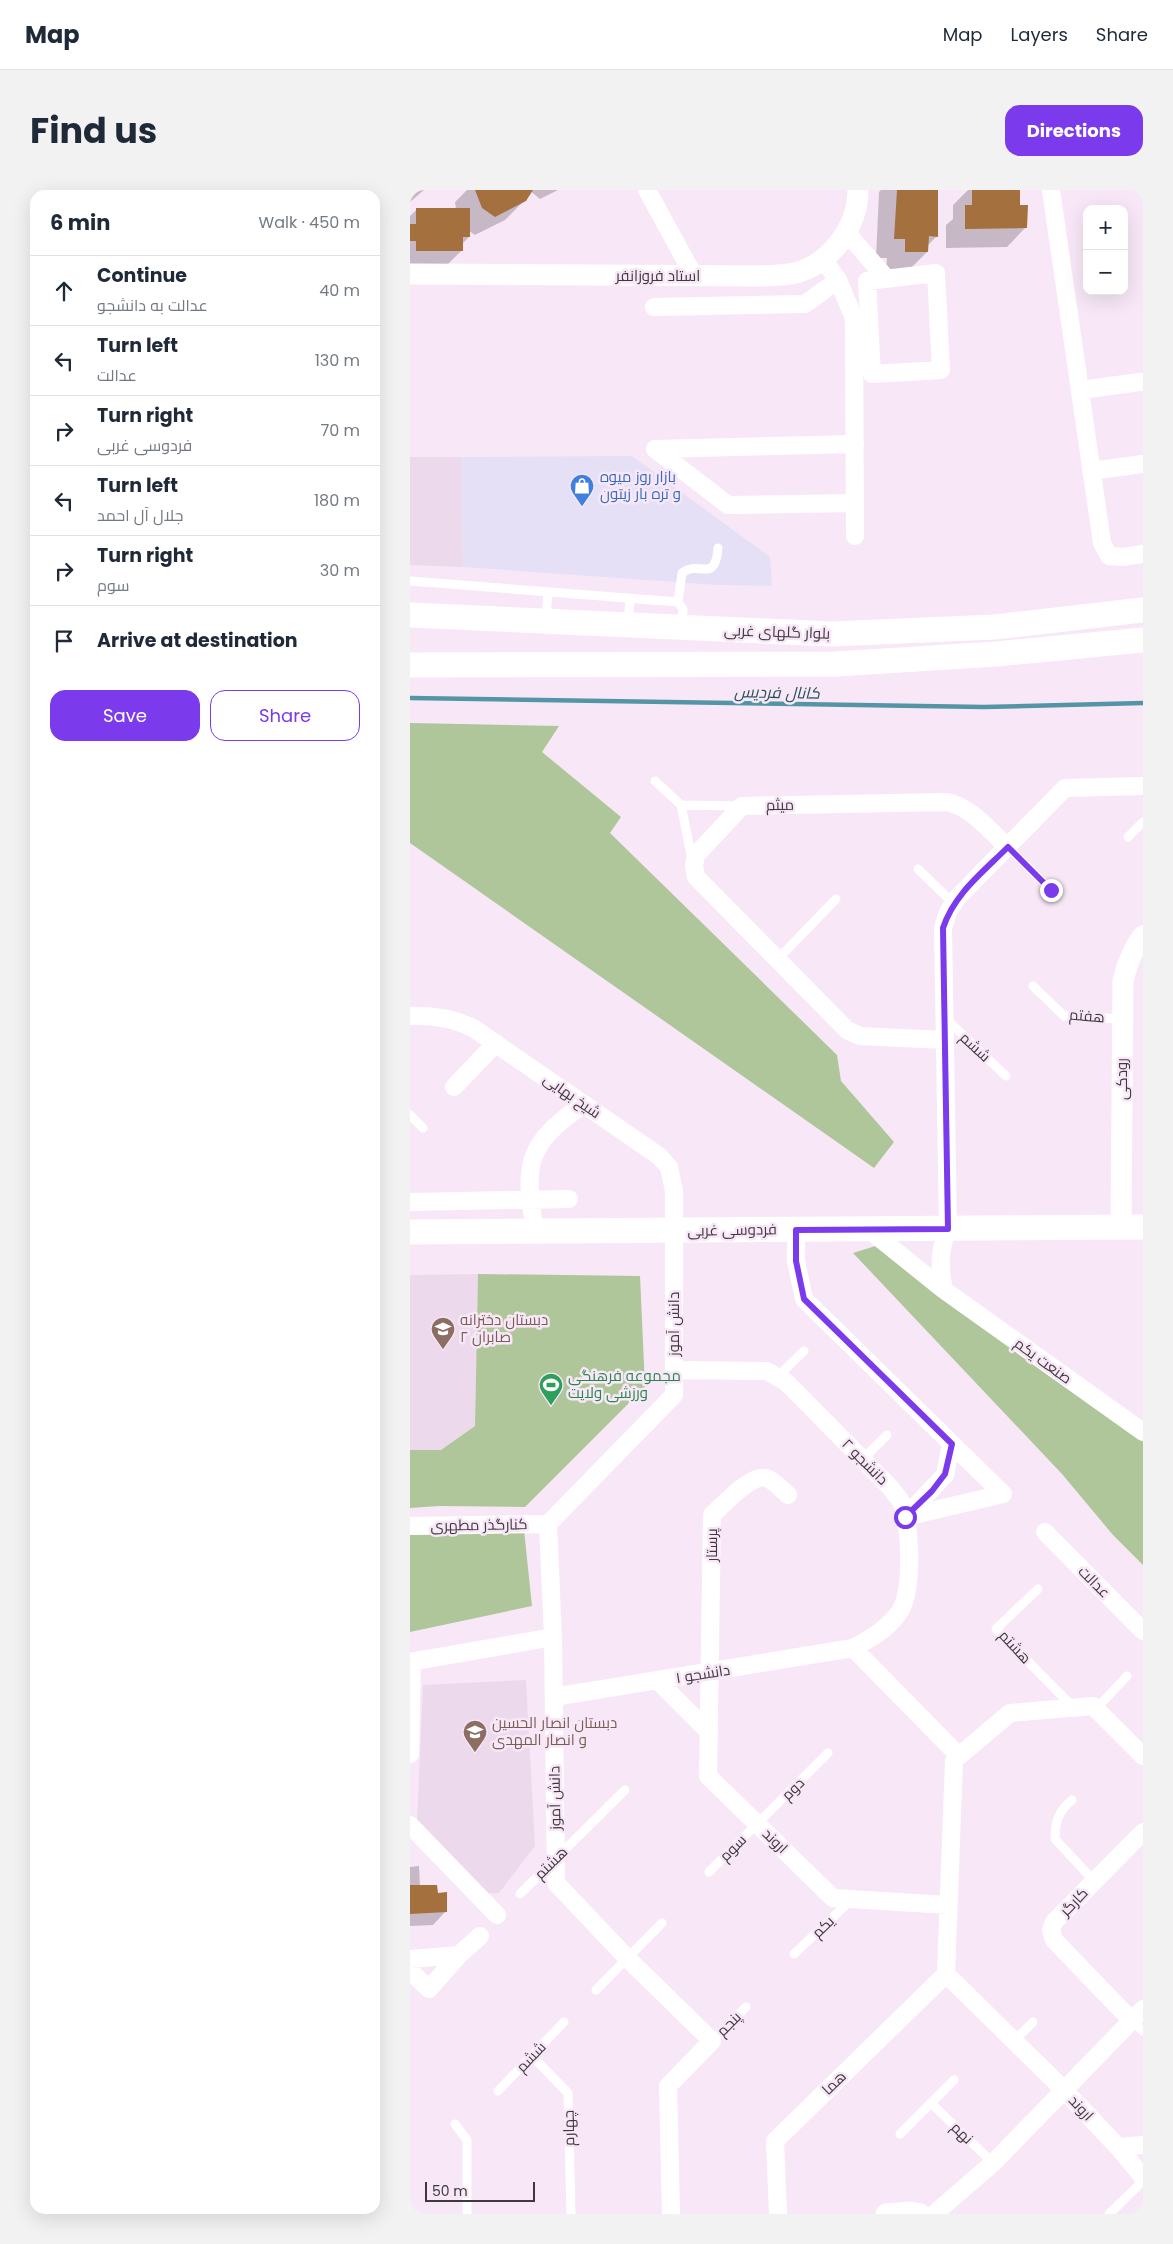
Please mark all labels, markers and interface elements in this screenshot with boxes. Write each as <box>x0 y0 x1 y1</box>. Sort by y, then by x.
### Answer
text: Map <box>25 18 80 51</box>
text: Map <box>943 22 983 47</box>
text: Layers <box>1011 22 1068 47</box>
text: Share <box>1096 22 1148 47</box>
button: Directions <box>1005 105 1143 156</box>
text: Find us <box>30 106 157 155</box>
map controls <box>1083 205 1128 295</box>
button: + <box>1083 205 1128 250</box>
text: 6 min <box>50 208 110 237</box>
text: Walk · 450 m <box>259 211 360 234</box>
button: − <box>1083 250 1128 295</box>
text: Continue <box>97 262 187 289</box>
street label: استاد فروزانفر <box>615 265 700 286</box>
icon: ahead <box>50 277 78 305</box>
text: 40 m <box>319 279 360 302</box>
text: عدالت به دانشجو <box>97 294 208 317</box>
text: Turn left <box>97 332 178 359</box>
icon: left <box>50 347 78 375</box>
text: 130 m <box>315 349 360 372</box>
text: عدالت <box>97 364 137 387</box>
text: Turn right <box>97 402 193 429</box>
icon: right <box>50 417 78 445</box>
text: 70 m <box>320 419 360 442</box>
text: فردوسی غربی <box>97 434 192 457</box>
place label: بازار روز میوه و تره بار زیتون <box>600 466 681 504</box>
text: Turn left <box>97 472 178 499</box>
shop icon: بازار روز میوه و تره بار زیتون <box>569 473 595 507</box>
icon: left <box>50 487 78 515</box>
text: 180 m <box>314 489 360 512</box>
text: جلال آل احمد <box>97 504 183 527</box>
text: Turn right <box>97 542 193 569</box>
icon: right <box>50 557 78 585</box>
text: 30 m <box>320 559 360 582</box>
text: سوم <box>97 574 130 597</box>
street label: بلوار گلهای غربی <box>723 619 831 644</box>
icon: arrive <box>50 627 78 655</box>
text: Arrive at destination <box>97 627 298 654</box>
water label: کانال فردیس <box>734 680 820 705</box>
button: Save <box>50 690 200 741</box>
button: Share <box>210 690 360 741</box>
street label: میثم <box>766 794 794 815</box>
route end <box>1040 879 1063 902</box>
street label: هفتم <box>1068 1003 1106 1028</box>
street label: ششم <box>955 1027 995 1066</box>
street label: رودکی <box>1111 1058 1132 1100</box>
street label: شیخ بهایی <box>539 1068 605 1124</box>
street label: فردوسی غربی <box>687 1218 777 1241</box>
street label: دانش آموز <box>663 1292 684 1357</box>
place label: دبستان دخترانه صابران ۲ <box>460 1309 548 1347</box>
school or university icon: دبستان دخترانه صابران ۲ <box>430 1316 456 1350</box>
street label: صنعت یکم <box>1010 1333 1076 1389</box>
place label: مجموعه فرهنگی ورزشی ولایت <box>568 1365 681 1403</box>
sports icon: مجموعه فرهنگی ورزشی ولایت <box>538 1372 564 1406</box>
street label: دانشجو ۲ <box>837 1434 893 1490</box>
route start <box>894 1506 917 1529</box>
street label: کنارگذر مطهری <box>430 1513 528 1536</box>
street label: پرستار <box>701 1528 722 1563</box>
street label: عدالت <box>1074 1561 1115 1602</box>
street label: هشتم <box>994 1625 1036 1668</box>
street label: دانشجو ۱ <box>674 1659 732 1688</box>
place label: دبستان انصار الحسین و انصار المهدی <box>492 1712 617 1750</box>
school or university icon: دبستان انصار الحسین و انصار المهدی <box>462 1719 488 1753</box>
street label: دانش آموز <box>543 1766 566 1831</box>
street label: دوم <box>776 1772 809 1805</box>
street label: اروند <box>758 1823 793 1858</box>
street label: سوم <box>714 1829 751 1866</box>
street label: هشتم <box>529 1841 572 1884</box>
street label: کارگر <box>1054 1883 1092 1921</box>
street label: یکم <box>807 1911 838 1942</box>
street label: پنجم <box>712 2007 746 2041</box>
street label: ششم <box>511 2037 550 2077</box>
street label: هما <box>817 2066 850 2099</box>
street label: اروند <box>1064 2090 1099 2125</box>
street label: چهارم <box>558 2110 579 2146</box>
street label: نهم <box>946 2117 978 2148</box>
scale bar <box>425 2179 535 2202</box>
text: 50 m <box>432 2181 468 2201</box>

